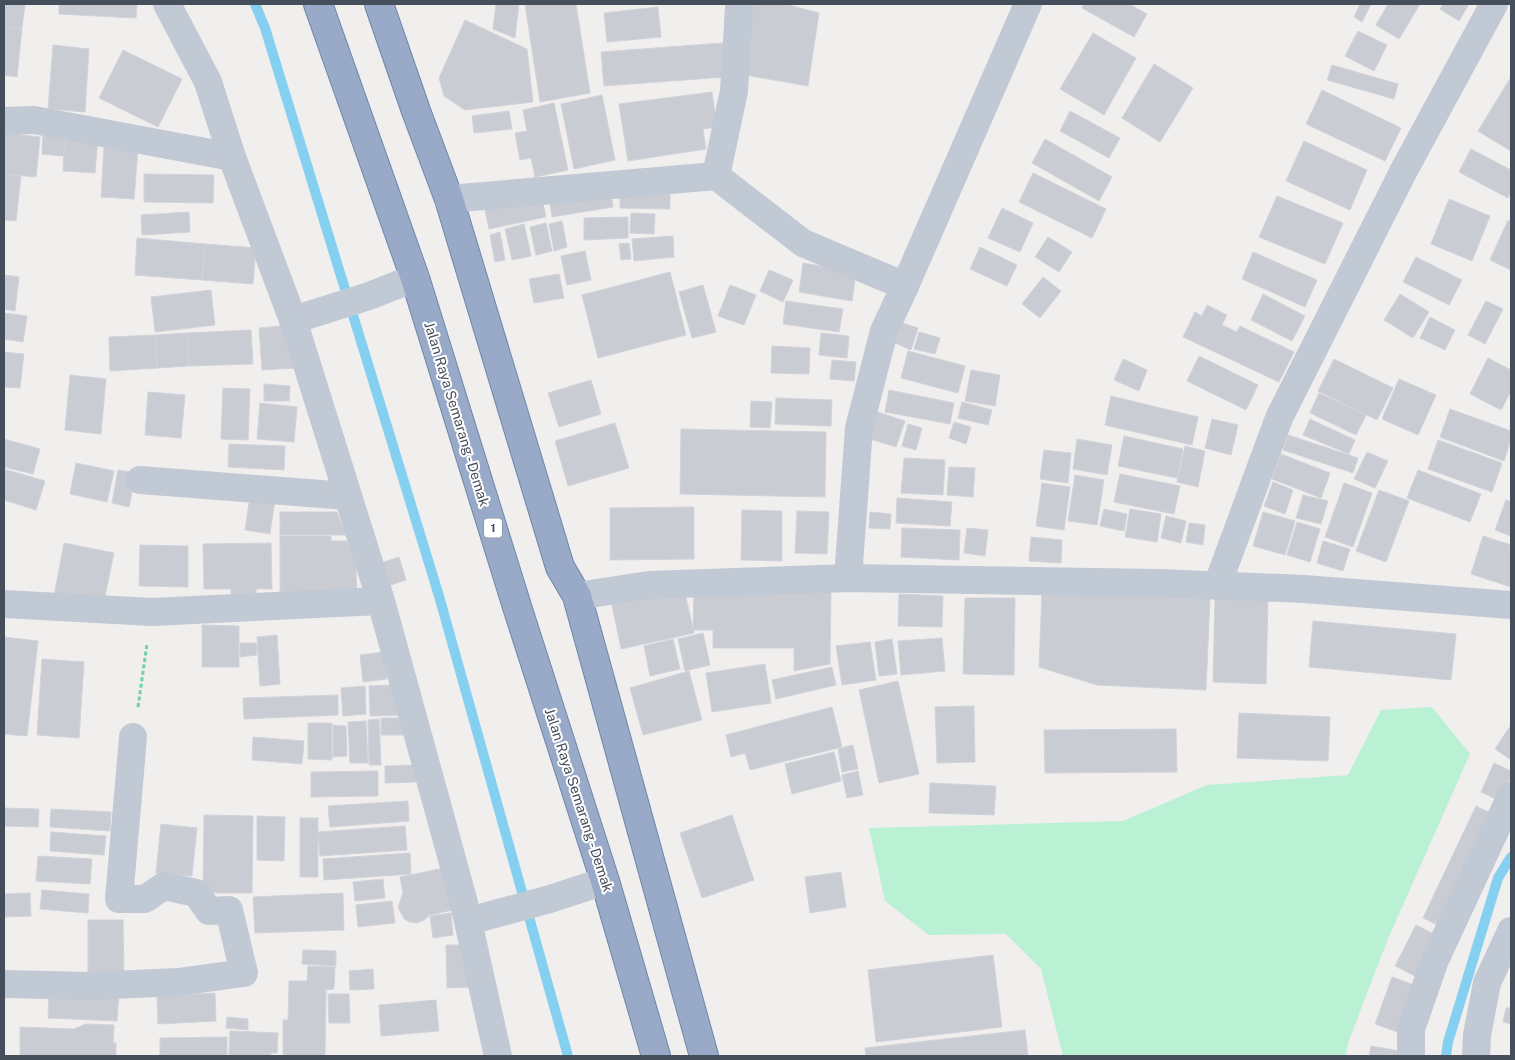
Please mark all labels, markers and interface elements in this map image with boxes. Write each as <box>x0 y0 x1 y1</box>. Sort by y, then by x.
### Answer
street label: Jalan Raya Semarang - Demak <box>421 320 493 508</box>
road number: 1 <box>484 518 502 538</box>
street label: Jalan Raya Semarang - Demak <box>542 706 616 894</box>

